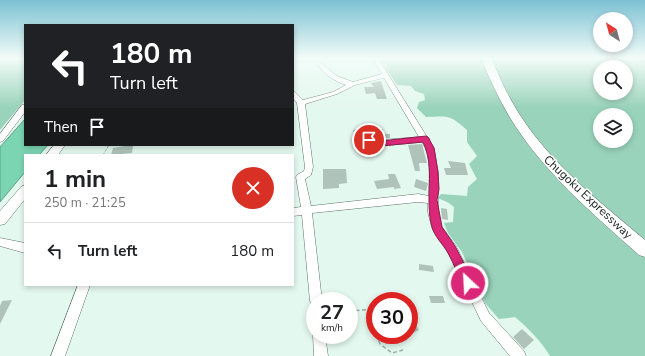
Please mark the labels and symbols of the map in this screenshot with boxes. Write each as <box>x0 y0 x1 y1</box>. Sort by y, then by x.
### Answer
north arrow <box>593 12 633 52</box>
pin <box>352 123 386 157</box>
street label: Chugoku Expressway <box>540 152 636 243</box>
position arrow <box>447 262 489 304</box>
speed limit sign: 30 <box>366 292 418 344</box>

